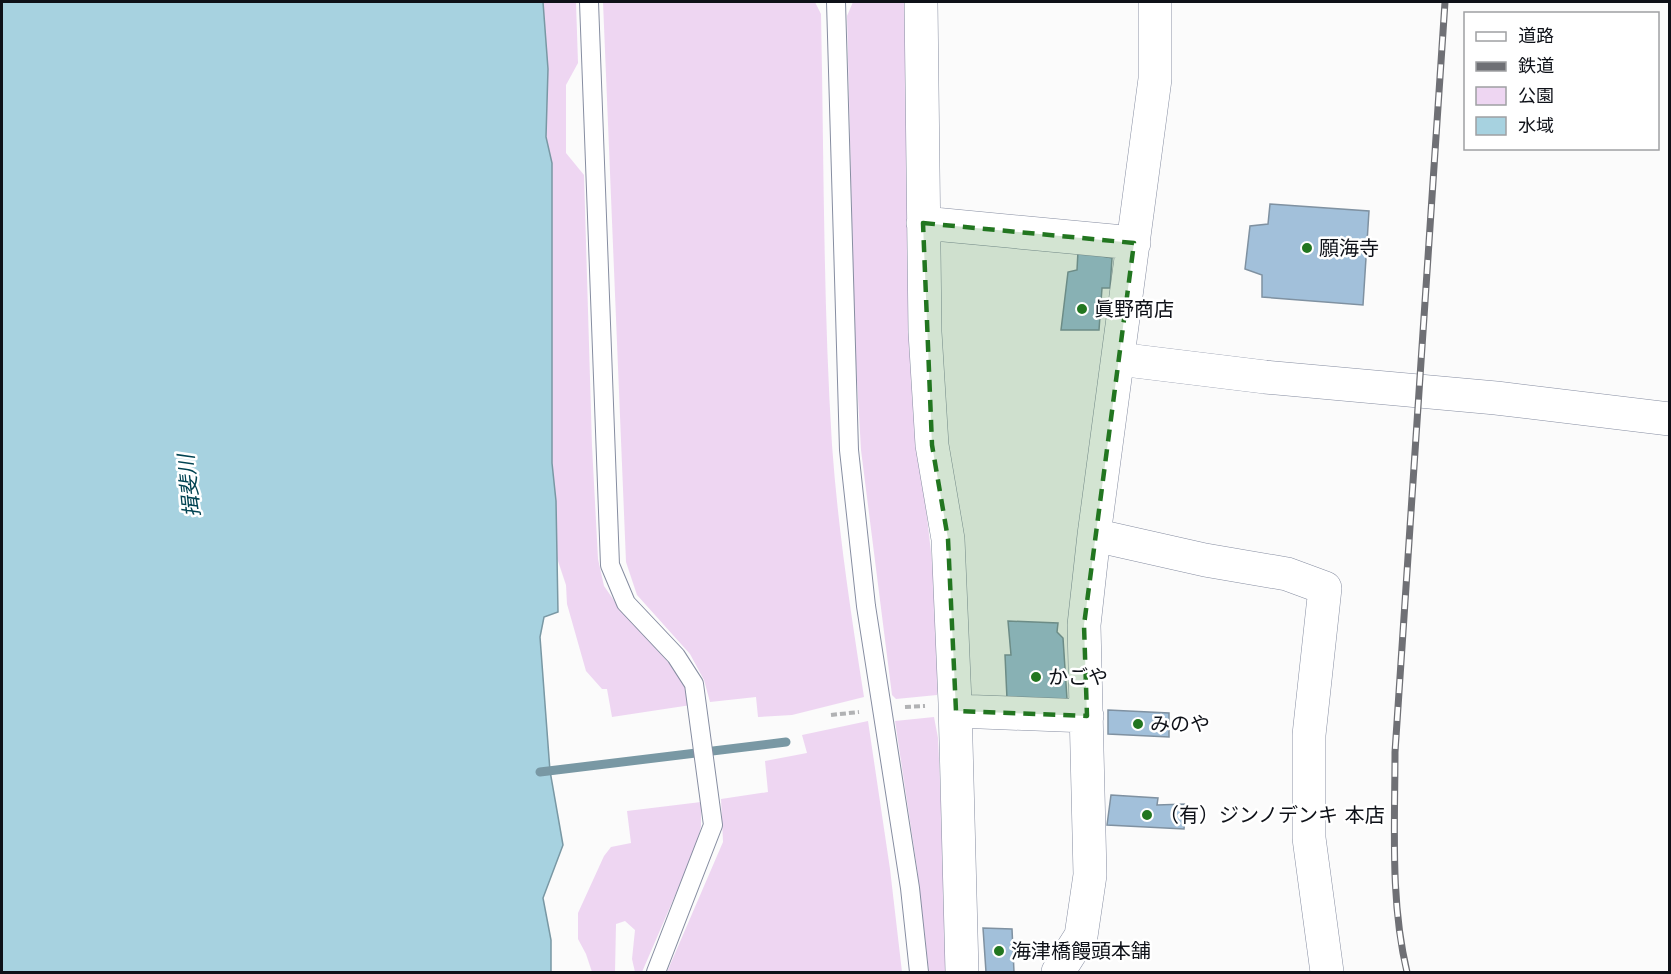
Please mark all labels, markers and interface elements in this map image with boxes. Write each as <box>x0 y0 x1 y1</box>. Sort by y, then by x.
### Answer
legend <box>1464 12 1659 150</box>
text: 道路 <box>1518 25 1554 46</box>
text: 鉄道 <box>1518 55 1554 76</box>
text: 公園 <box>1518 85 1554 106</box>
text: 水域 <box>1518 115 1554 136</box>
place label: 願海寺 <box>1319 236 1379 260</box>
marker: 願海寺 <box>1300 241 1314 255</box>
place label: 眞野商店 <box>1094 297 1174 321</box>
marker: 眞野商店 <box>1075 302 1089 316</box>
water label: 揖斐川 <box>173 451 205 519</box>
place label: かごや <box>1048 665 1108 689</box>
marker: かごや <box>1029 670 1043 684</box>
place label: みのや <box>1150 712 1210 736</box>
marker: みのや <box>1131 717 1145 731</box>
place label: （有）ジンノデンキ 本店 <box>1159 803 1385 827</box>
marker: （有）ジンノデンキ 本店 <box>1140 808 1154 822</box>
place label: 海津橋饅頭本舗 <box>1011 939 1151 963</box>
marker: 海津橋饅頭本舗 <box>992 944 1006 958</box>

